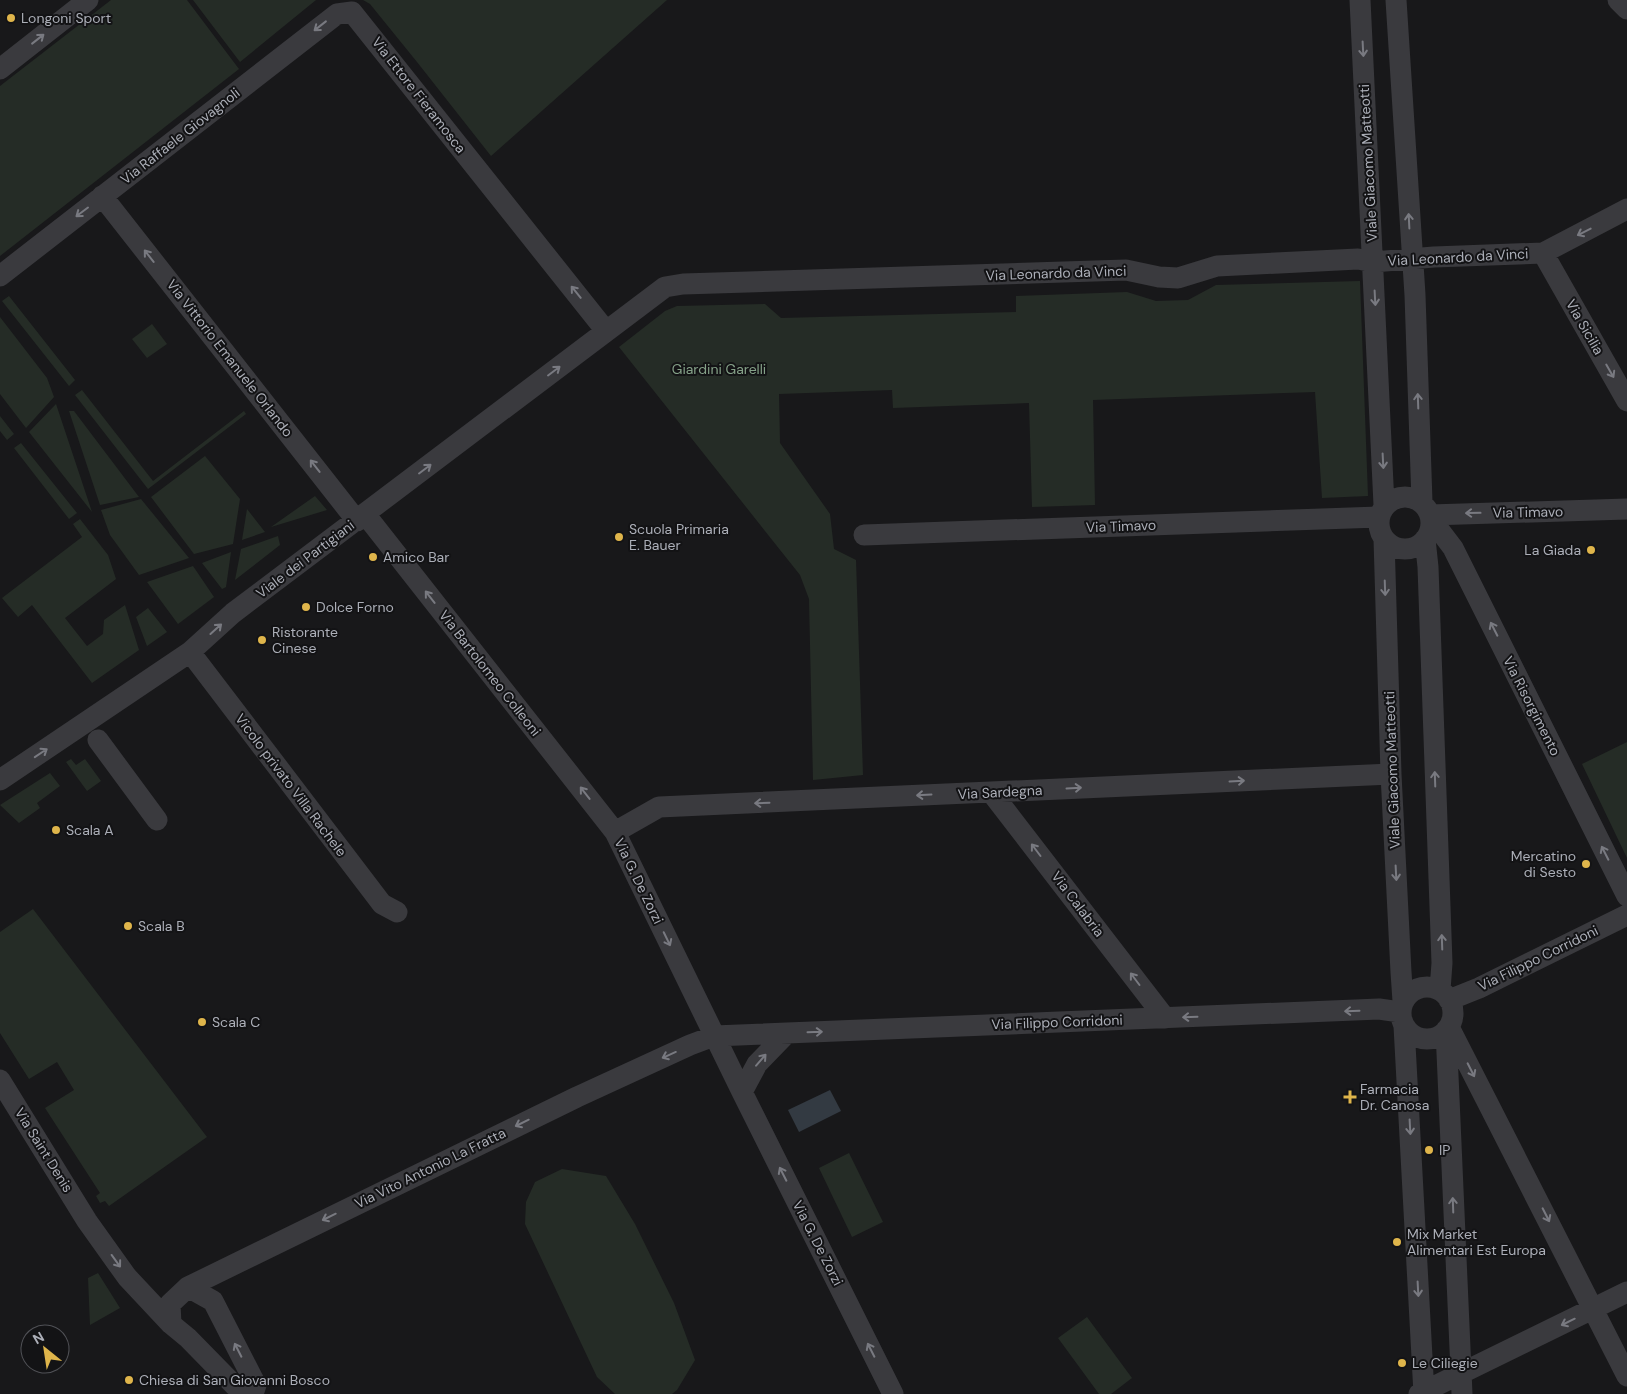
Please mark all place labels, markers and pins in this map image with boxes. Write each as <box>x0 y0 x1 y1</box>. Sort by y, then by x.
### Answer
place label: Longoni Sport <box>21 9 111 27</box>
marker: Longoni Sport <box>5 12 17 24</box>
place label: Scuola Primaria E. Bauer <box>629 520 729 554</box>
marker: Scuola Primaria E. Bauer <box>613 531 625 543</box>
place label: La Giada <box>1524 541 1581 559</box>
marker: La Giada <box>1585 544 1597 556</box>
place label: Amico Bar <box>383 548 449 566</box>
marker: Amico Bar <box>367 551 379 563</box>
place label: Dolce Forno <box>316 598 394 616</box>
marker: Dolce Forno <box>300 601 312 613</box>
place label: Ristorante Cinese <box>272 623 338 657</box>
marker: Ristorante Cinese <box>256 634 268 646</box>
place label: Scala A <box>66 821 114 839</box>
marker: Scala A <box>50 824 62 836</box>
place label: Mercatino di Sesto <box>1511 847 1576 881</box>
marker: Mercatino di Sesto <box>1580 858 1592 870</box>
place label: Scala B <box>138 917 185 935</box>
marker: Scala B <box>122 920 134 932</box>
place label: Scala C <box>212 1013 260 1031</box>
marker: Scala C <box>196 1016 208 1028</box>
place label: Farmacia Dr. Canosa <box>1360 1080 1429 1114</box>
marker: Farmacia Dr. Canosa <box>1344 1091 1356 1103</box>
place label: IP <box>1439 1141 1450 1159</box>
marker: IP <box>1423 1144 1435 1156</box>
place label: Mix Market Alimentari Est Europa <box>1407 1225 1546 1259</box>
marker: Mix Market Alimentari Est Europa <box>1391 1236 1403 1248</box>
place label: Le Ciliegie <box>1412 1354 1478 1372</box>
marker: Le Ciliegie <box>1396 1357 1408 1369</box>
place label: Chiesa di San Giovanni Bosco <box>139 1371 330 1389</box>
marker: Chiesa di San Giovanni Bosco <box>123 1374 135 1386</box>

